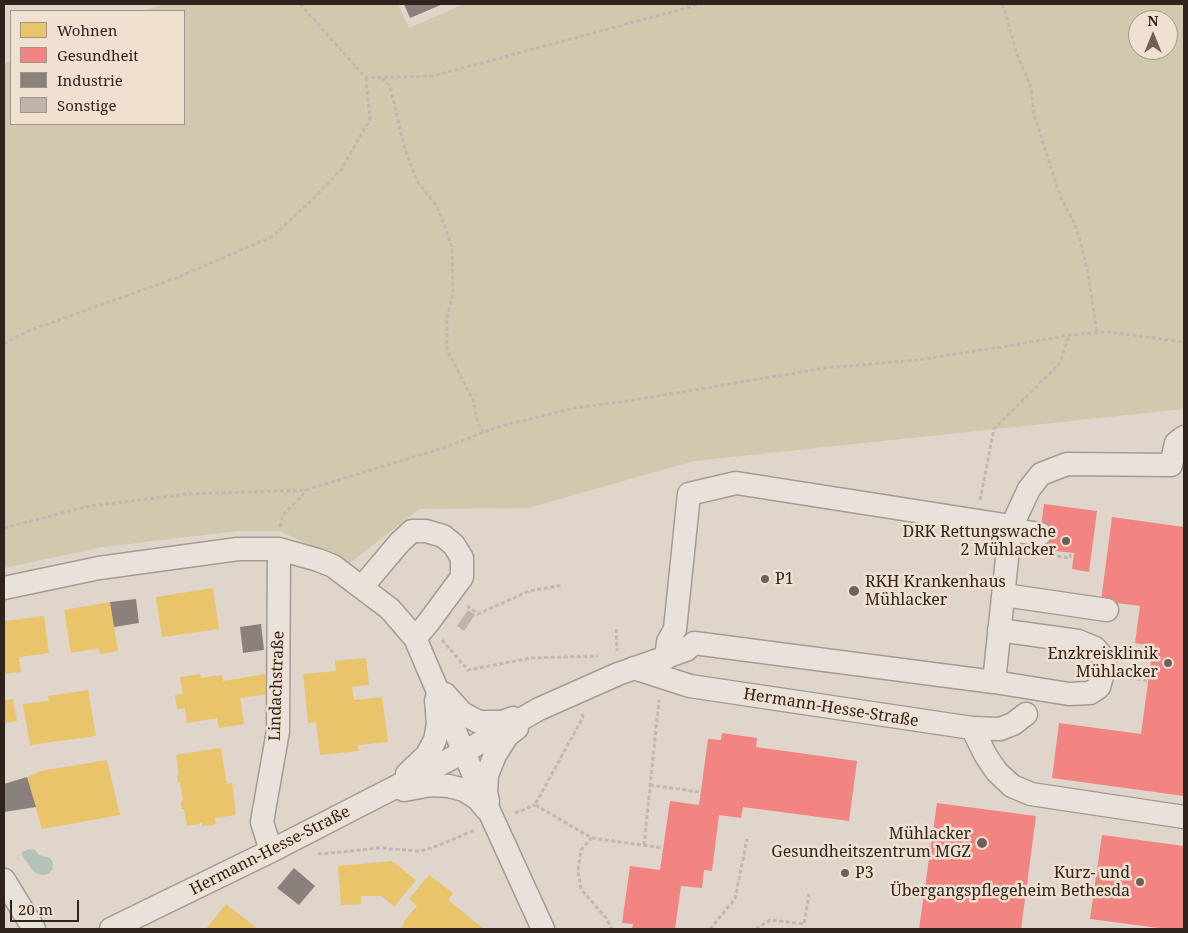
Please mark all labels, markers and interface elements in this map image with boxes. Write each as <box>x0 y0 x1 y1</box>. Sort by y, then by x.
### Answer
legend <box>10 10 185 125</box>
north arrow <box>1128 10 1178 60</box>
text: N <box>1147 11 1159 30</box>
text: Wohnen <box>57 20 117 40</box>
text: Gesundheit <box>57 45 139 65</box>
text: Industrie <box>57 70 123 90</box>
text: Sonstige <box>57 95 116 115</box>
place label: DRK Rettungswache 2 Mühlacker <box>902 522 1056 560</box>
marker: DRK Rettungswache 2 Mühlacker <box>1060 535 1072 547</box>
place label: P1 <box>775 569 794 589</box>
place label: RKH Krankenhaus Mühlacker <box>865 572 1006 610</box>
marker: P1 <box>759 573 771 585</box>
marker: RKH Krankenhaus Mühlacker <box>847 584 861 598</box>
street label: Lindachstraße <box>265 631 289 741</box>
place label: Enzkreisklinik Mühlacker <box>1048 644 1158 682</box>
marker: Enzkreisklinik Mühlacker <box>1162 657 1174 669</box>
street label: Hermann-Hesse-Straße <box>742 685 920 731</box>
street label: Hermann-Hesse-Straße <box>187 802 353 900</box>
place label: Mühlacker Gesundheitszentrum MGZ <box>771 824 971 862</box>
marker: Mühlacker Gesundheitszentrum MGZ <box>975 836 989 850</box>
place label: P3 <box>855 863 874 883</box>
place label: Kurz- und Übergangspflegeheim Bethesda <box>890 863 1130 901</box>
marker: P3 <box>839 867 851 879</box>
marker: Kurz- und Übergangspflegeheim Bethesda <box>1134 876 1146 888</box>
scale bar <box>12 890 81 922</box>
text: 20 m <box>18 899 53 919</box>

